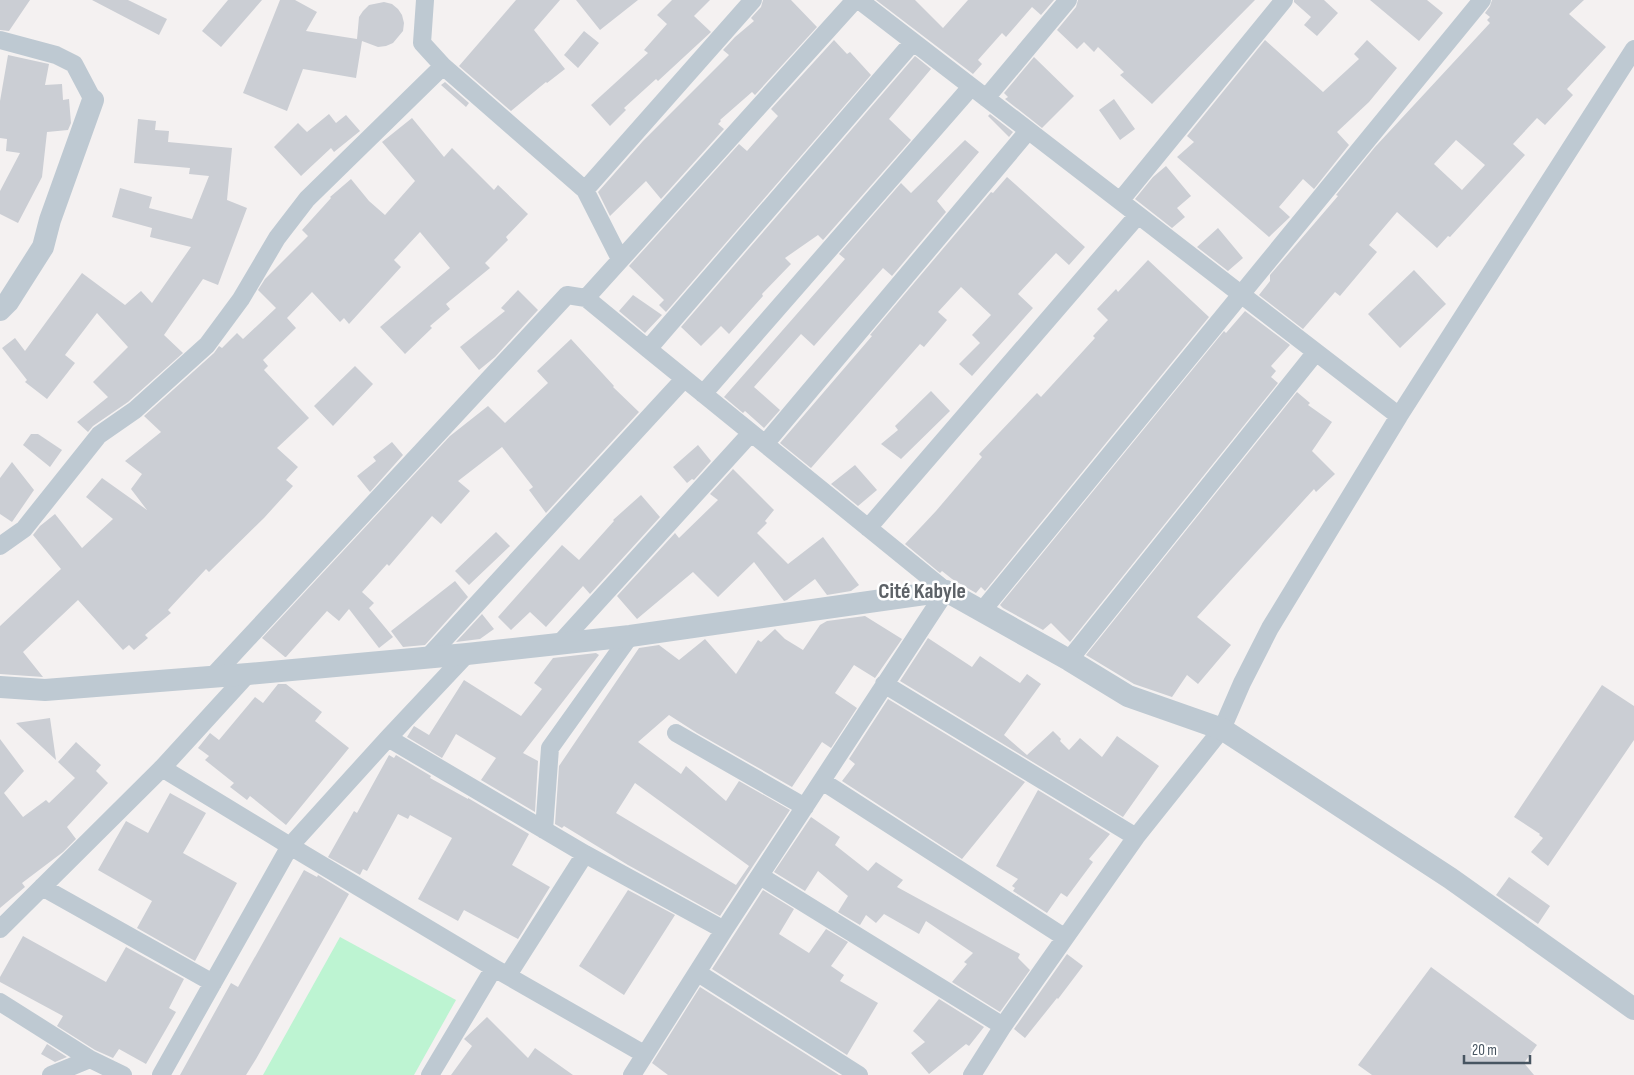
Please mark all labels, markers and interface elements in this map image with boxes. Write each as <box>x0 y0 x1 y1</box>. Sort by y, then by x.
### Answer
district label: Cité Kabyle <box>878 578 966 605</box>
scale bar <box>1464 1032 1530 1064</box>
text: 20 m <box>1472 1041 1497 1060</box>

